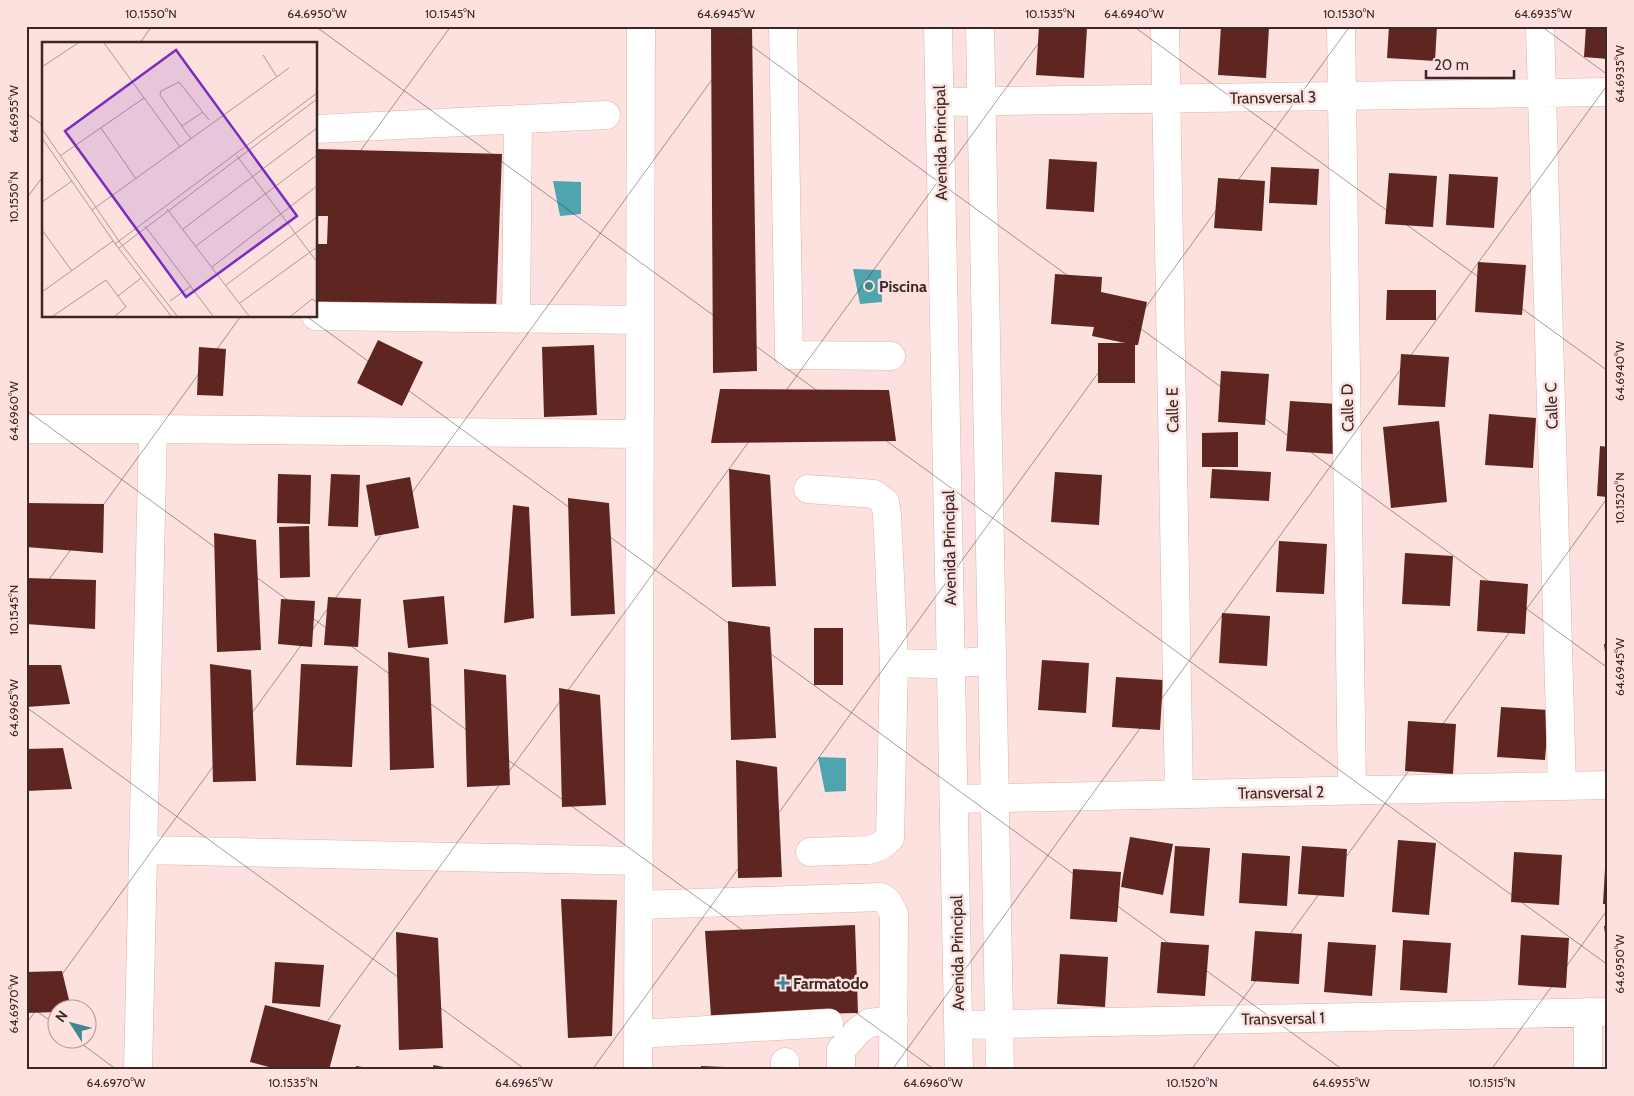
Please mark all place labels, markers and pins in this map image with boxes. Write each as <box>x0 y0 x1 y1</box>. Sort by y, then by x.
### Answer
place label: Piscina <box>879 277 927 296</box>
marker: Piscina <box>863 280 875 292</box>
place label: Farmatodo <box>793 974 869 993</box>
marker: Farmatodo <box>777 977 789 989</box>

